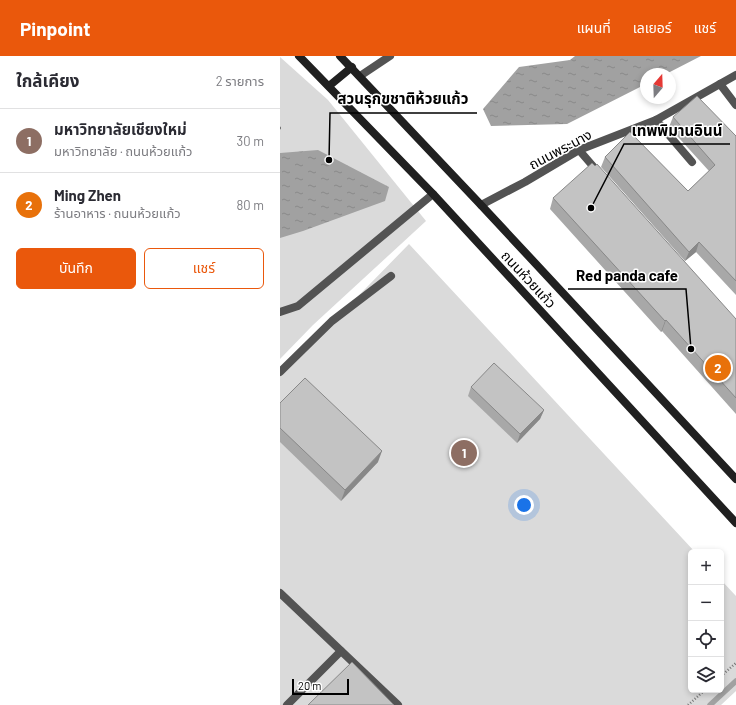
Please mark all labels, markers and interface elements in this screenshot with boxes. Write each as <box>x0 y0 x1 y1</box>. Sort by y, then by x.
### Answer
text: Pinpoint <box>20 17 90 40</box>
text: แผนที่ <box>577 19 611 36</box>
text: เลเยอร์ <box>633 19 672 36</box>
text: แชร์ <box>694 19 716 36</box>
north arrow <box>640 68 676 104</box>
text: ใกล้เคียง <box>16 70 79 90</box>
text: 2 รายการ <box>216 73 264 89</box>
callout: สวนรุกขชาติห้วยแก้ว <box>330 86 477 113</box>
text: สวนรุกขชาติห้วยแก้ว <box>338 89 468 108</box>
callout: เทพพิมานอินน์ <box>624 117 730 144</box>
text: มหาวิทยาลัยเชียงใหม่ <box>54 120 187 138</box>
text: เทพพิมานอินน์ <box>632 121 722 139</box>
street label: ถนนพระนาง <box>526 125 594 173</box>
text: 1 <box>27 133 31 149</box>
text: 30 m <box>237 133 264 149</box>
text: มหาวิทยาลัย · ถนนห้วยแก้ว <box>54 143 192 159</box>
text: Ming Zhen <box>54 186 121 204</box>
text: 2 <box>25 197 33 213</box>
text: 80 m <box>237 197 264 213</box>
text: ร้านอาหาร · ถนนห้วยแก้ว <box>54 205 181 221</box>
street label: ถนนห้วยแก้ว <box>498 247 560 311</box>
button: บันทึก <box>16 248 136 289</box>
button: แชร์ <box>144 248 264 289</box>
callout: Red panda cafe <box>568 262 686 289</box>
text: Red panda cafe <box>576 266 678 284</box>
pin: 2 <box>705 353 731 383</box>
pin: 1 <box>451 438 477 468</box>
your location <box>514 495 534 515</box>
map controls <box>688 549 724 693</box>
button: + <box>688 549 724 585</box>
button: − <box>688 585 724 621</box>
button: locate <box>688 621 724 657</box>
button: layers <box>688 657 724 693</box>
scale bar <box>292 677 349 696</box>
text: 20 m <box>298 679 321 692</box>

